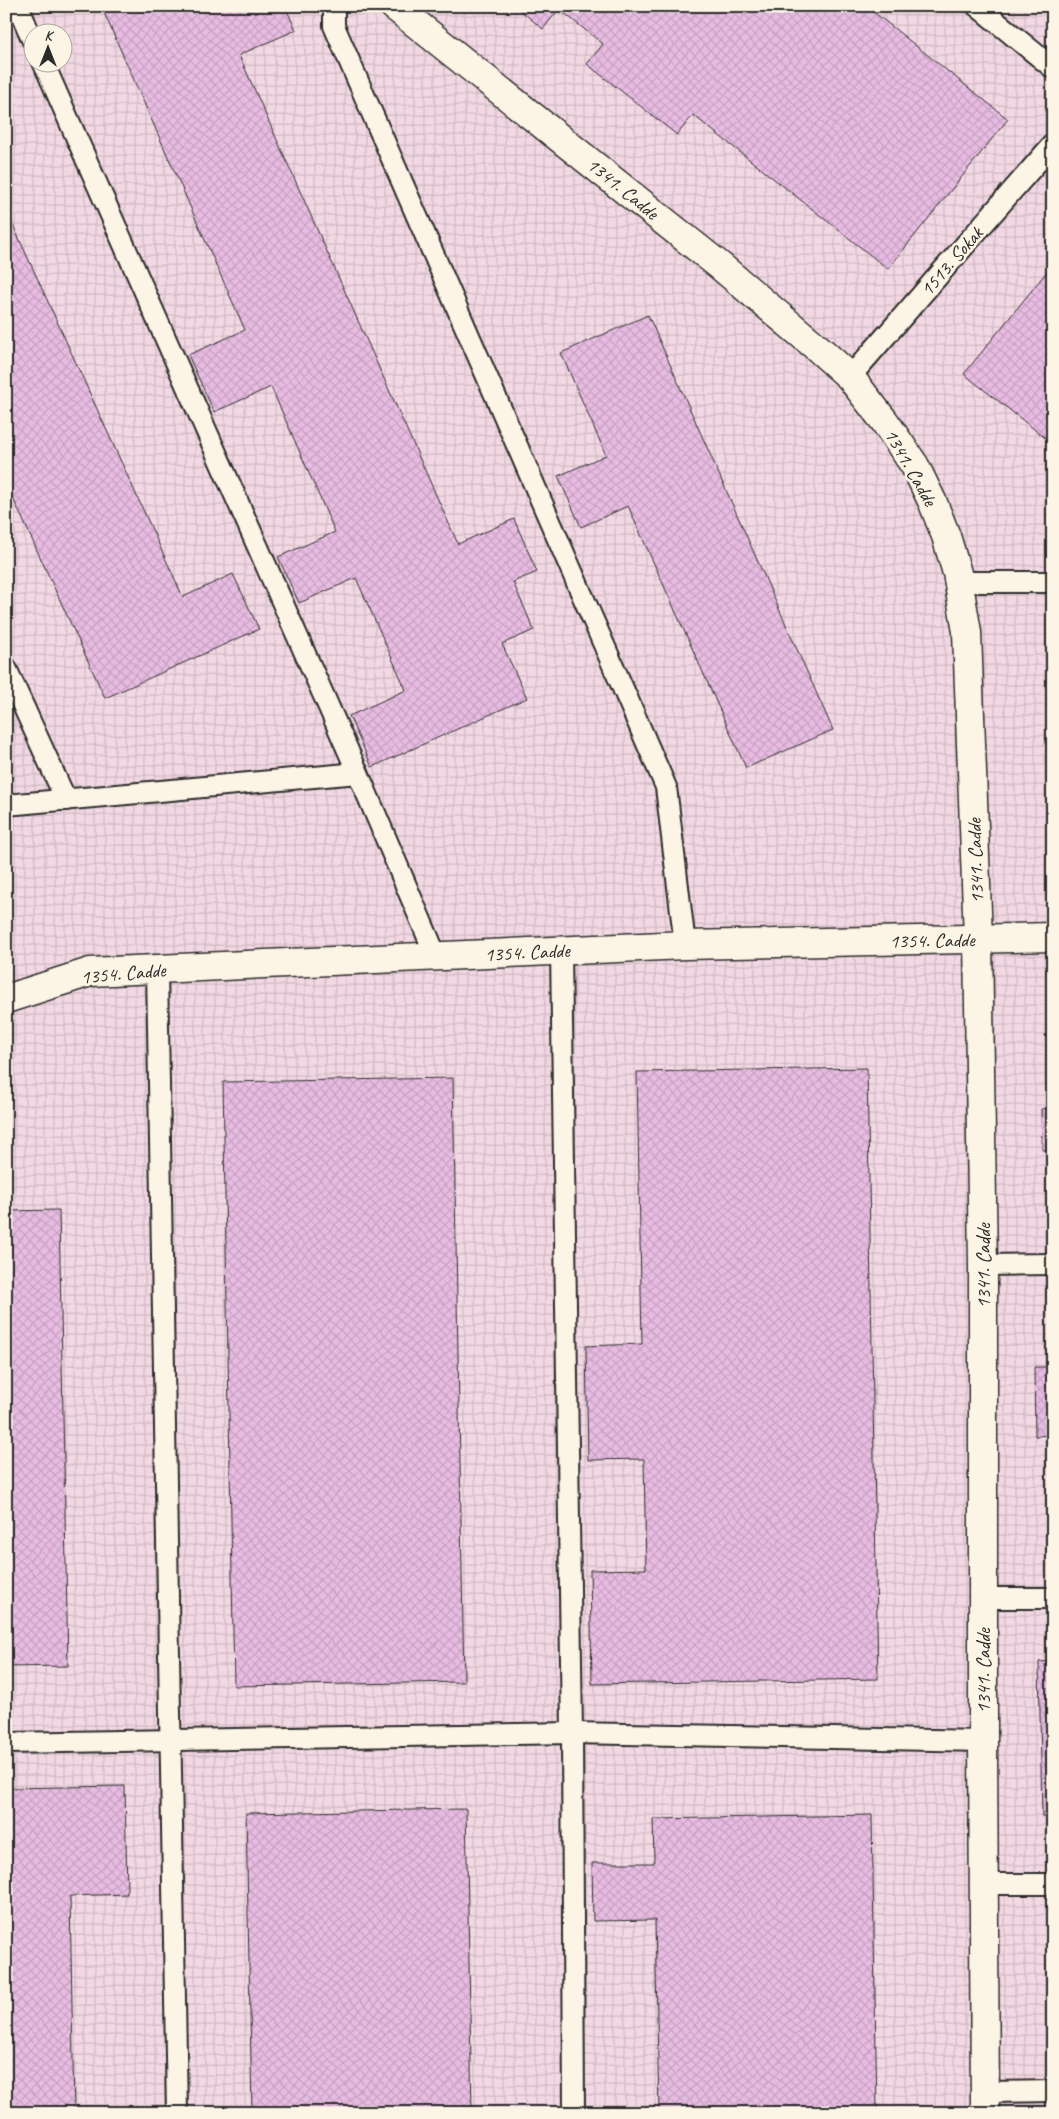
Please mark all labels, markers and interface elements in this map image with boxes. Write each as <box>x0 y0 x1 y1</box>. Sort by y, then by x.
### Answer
north arrow <box>22 22 72 72</box>
text: K <box>44 27 54 44</box>
street label: 1341. Cadde <box>582 152 665 226</box>
street label: 1513. Sokak <box>914 220 989 301</box>
street label: 1341. Cadde <box>878 424 943 512</box>
street label: 1341. Cadde <box>961 816 989 904</box>
street label: 1354. Cadde <box>889 927 976 954</box>
street label: 1354. Cadde <box>484 938 572 967</box>
street label: 1354. Cadde <box>80 957 168 990</box>
street label: 1341. Cadde <box>971 1222 996 1309</box>
street label: 1341. Cadde <box>971 1627 996 1714</box>

